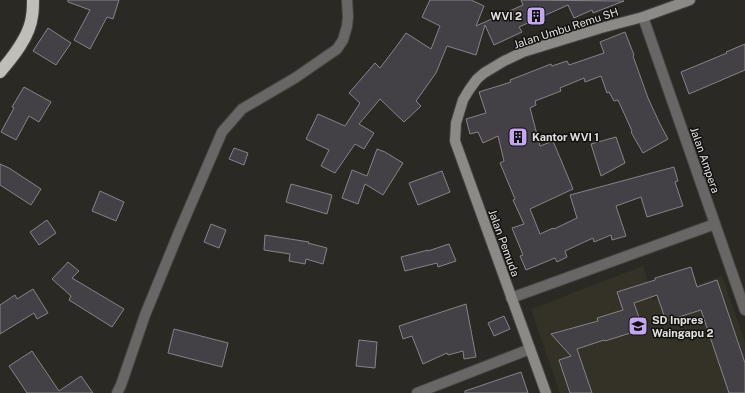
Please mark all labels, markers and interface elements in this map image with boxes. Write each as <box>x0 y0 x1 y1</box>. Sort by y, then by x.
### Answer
street label: Jalan Umbu Remu SH <box>512 5 620 51</box>
building icon: WVI 2 <box>525 5 547 27</box>
place label: WVI 2 <box>491 10 522 22</box>
street label: Jalan Ampera <box>688 125 722 195</box>
building icon: Kantor WVI 1 <box>507 126 529 148</box>
place label: Kantor WVI 1 <box>532 131 599 143</box>
street label: Jalan Pemuda <box>486 208 522 278</box>
place label: SD Inpres Waingapu 2 <box>652 314 713 339</box>
school or university icon: SD Inpres Waingapu 2 <box>627 315 649 337</box>

